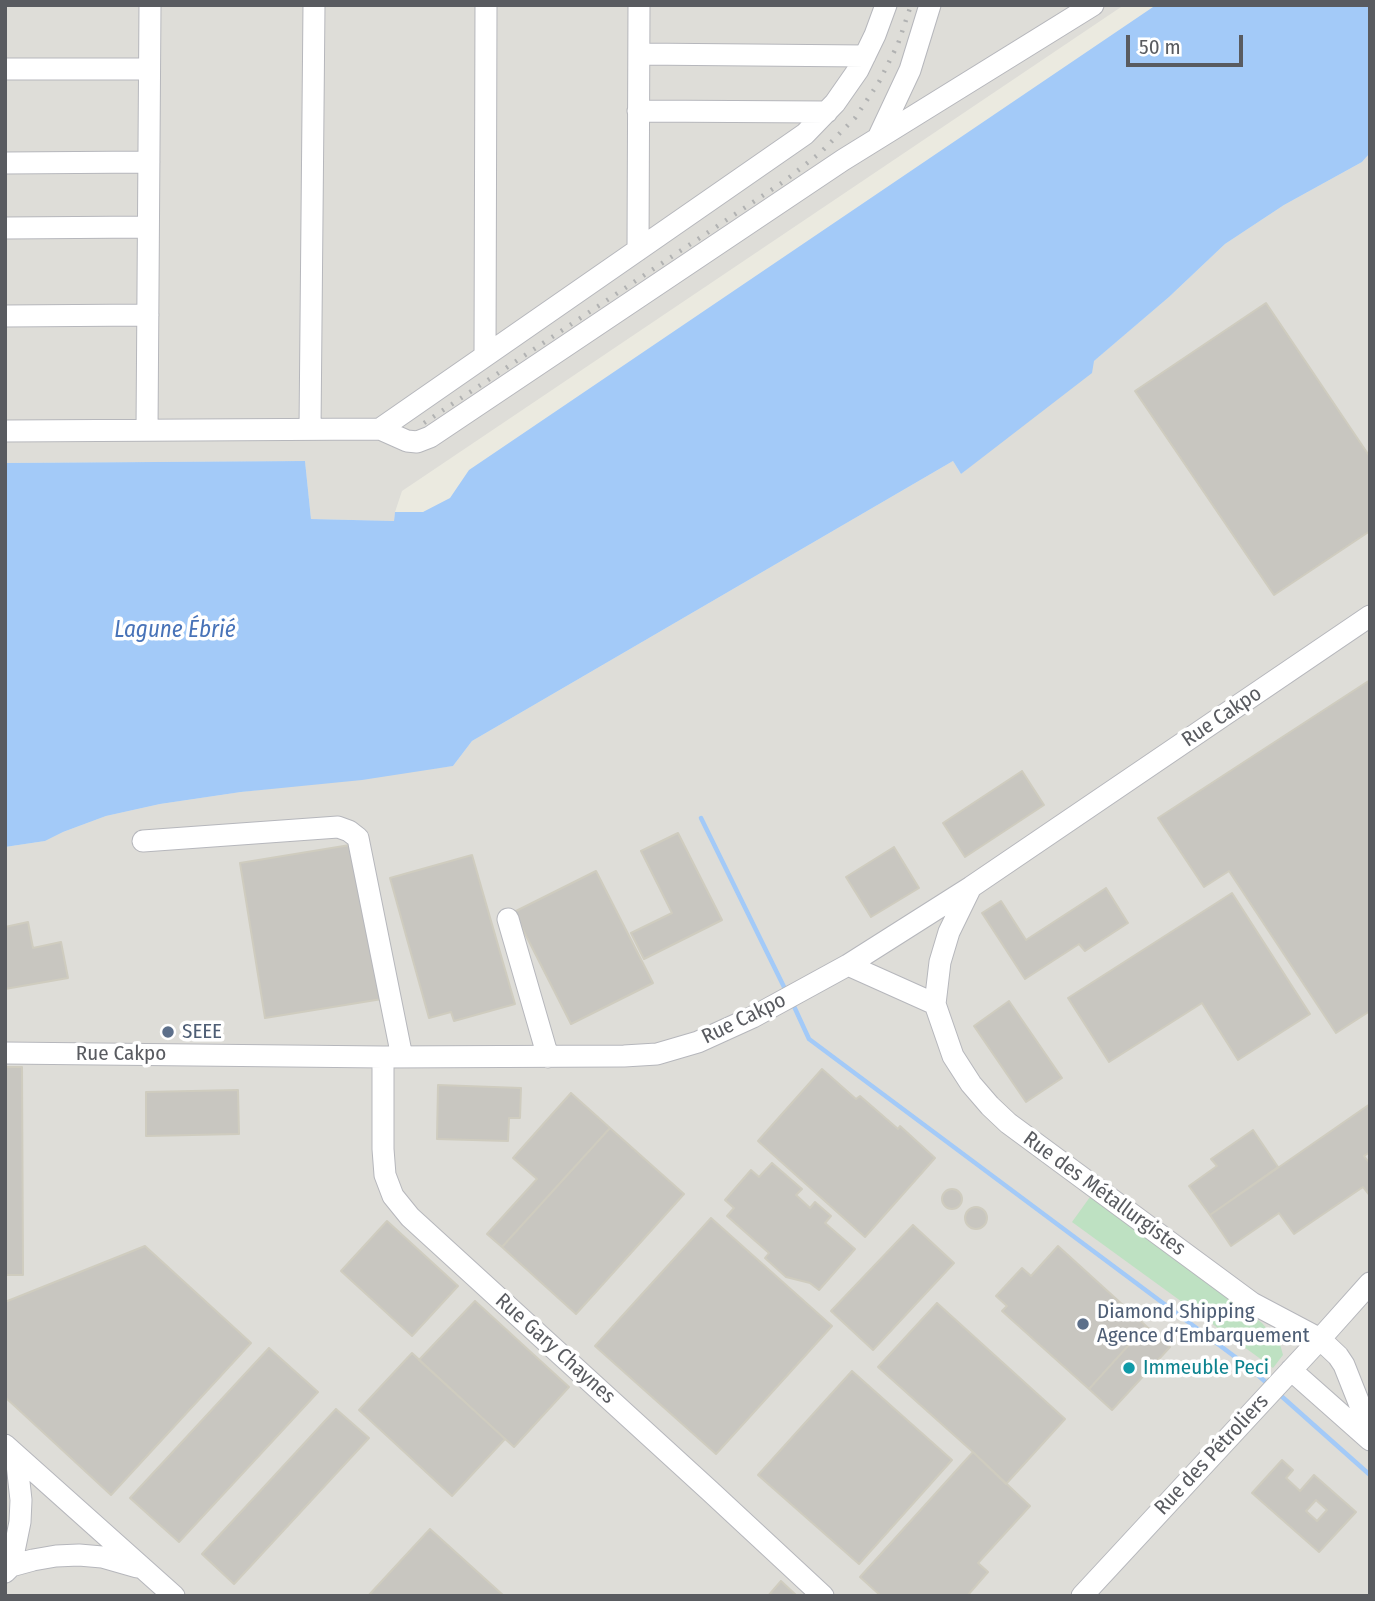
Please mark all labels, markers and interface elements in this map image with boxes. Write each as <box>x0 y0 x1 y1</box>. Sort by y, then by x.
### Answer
scale bar <box>1130 21 1247 65</box>
text: 50 m <box>1139 34 1181 60</box>
water label: Lagune Ébrié <box>114 617 236 645</box>
street label: Rue Cakpo <box>1177 681 1267 753</box>
street label: Rue Cakpo <box>698 988 790 1050</box>
place label: SEEE <box>182 1019 222 1045</box>
marker: SEEE <box>160 1024 176 1040</box>
street label: Rue Cakpo <box>76 1041 166 1067</box>
street label: Rue des Métallurgistes <box>1018 1127 1190 1261</box>
street label: Rue Gary Chaynes <box>490 1288 620 1410</box>
place label: Diamond Shipping Agence d‘Embarquement <box>1097 1299 1310 1349</box>
marker: Diamond Shipping Agence d‘Embarquement <box>1075 1316 1091 1332</box>
place label: Immeuble Peci <box>1143 1355 1269 1381</box>
marker: Immeuble Peci <box>1121 1360 1137 1376</box>
street label: Rue des Pétroliers <box>1150 1389 1274 1521</box>

